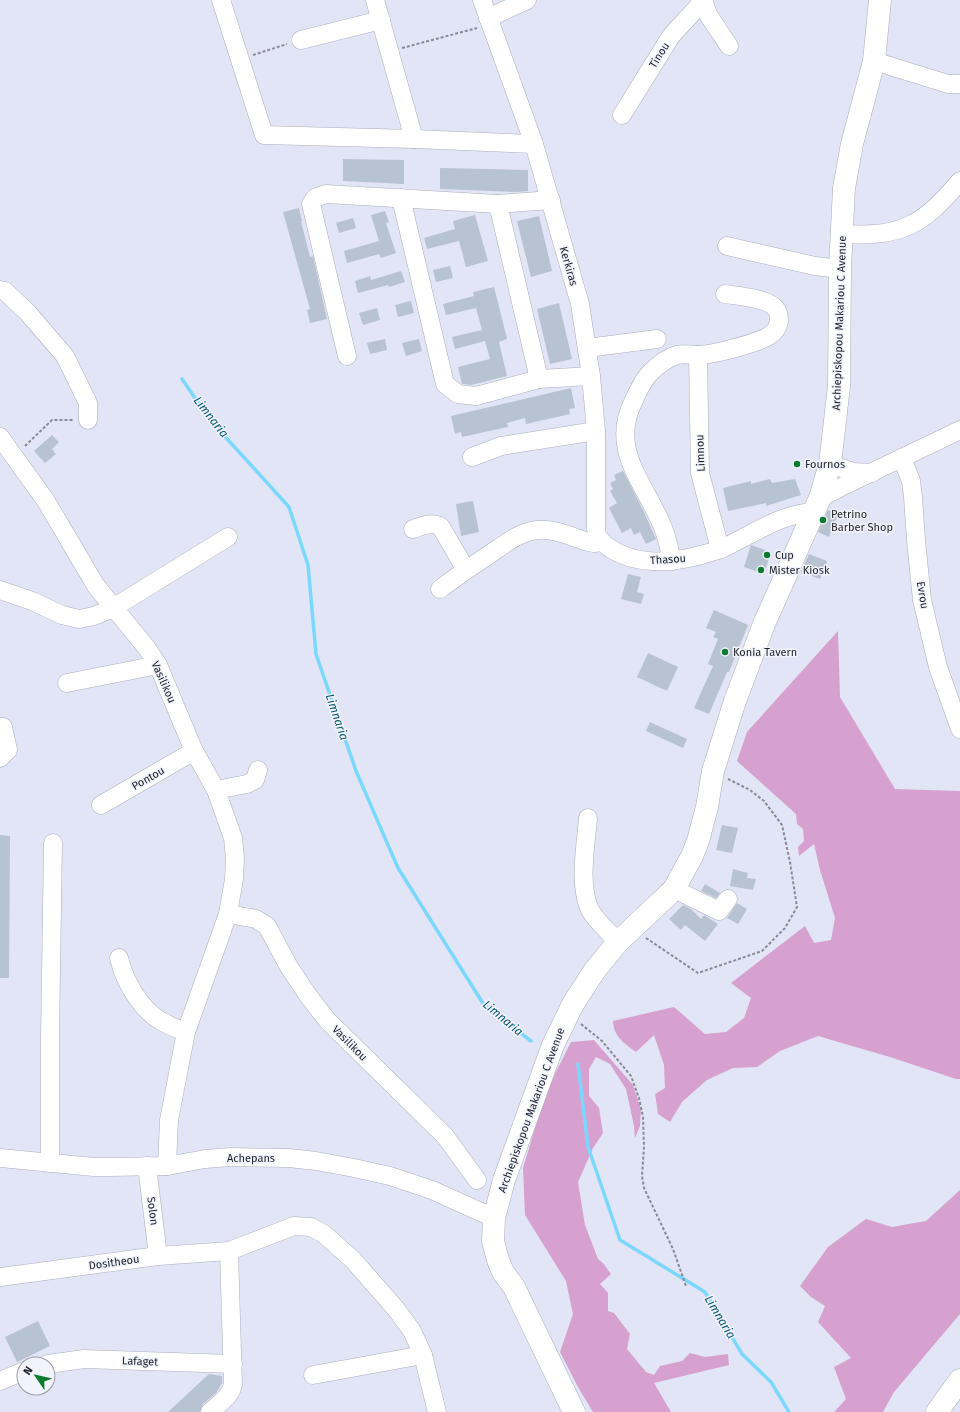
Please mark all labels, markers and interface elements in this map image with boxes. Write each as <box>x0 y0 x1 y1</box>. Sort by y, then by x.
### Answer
street label: Tinou <box>646 40 672 71</box>
street label: Archiepiskopou Makariou C Avenue <box>830 235 849 411</box>
street label: Kerkiras <box>557 245 580 287</box>
water label: Limnaria <box>191 394 231 440</box>
street label: Limnou <box>693 434 708 472</box>
place label: Fournos <box>805 458 845 471</box>
marker: Fournos <box>792 459 802 469</box>
place label: Petrino Barber Shop <box>831 508 893 534</box>
marker: Petrino Barber Shop <box>818 515 828 525</box>
place label: Cup <box>775 549 794 562</box>
marker: Cup <box>762 550 772 560</box>
street label: Thasou <box>650 552 686 567</box>
place label: Mister Kiosk <box>769 564 830 577</box>
marker: Mister Kiosk <box>756 565 766 575</box>
street label: Evrou <box>914 580 931 610</box>
place label: Konia Tavern <box>733 646 797 659</box>
marker: Konia Tavern <box>720 647 730 657</box>
street label: Vasilikou <box>149 659 179 705</box>
water label: Limnaria <box>323 692 351 742</box>
street label: Pontou <box>130 764 167 793</box>
water label: Limnaria <box>480 997 526 1039</box>
street label: Vasilikou <box>329 1023 370 1064</box>
street label: Archiepiskopou Makariou C Avenue <box>495 1026 567 1194</box>
street label: Achepans <box>227 1152 275 1165</box>
street label: Solon <box>144 1196 161 1226</box>
street label: Dositheou <box>88 1253 140 1272</box>
water label: Limnaria <box>702 1293 738 1341</box>
street label: Lafaget <box>122 1354 158 1369</box>
north arrow <box>16 1356 56 1396</box>
text: N <box>21 1364 36 1377</box>

